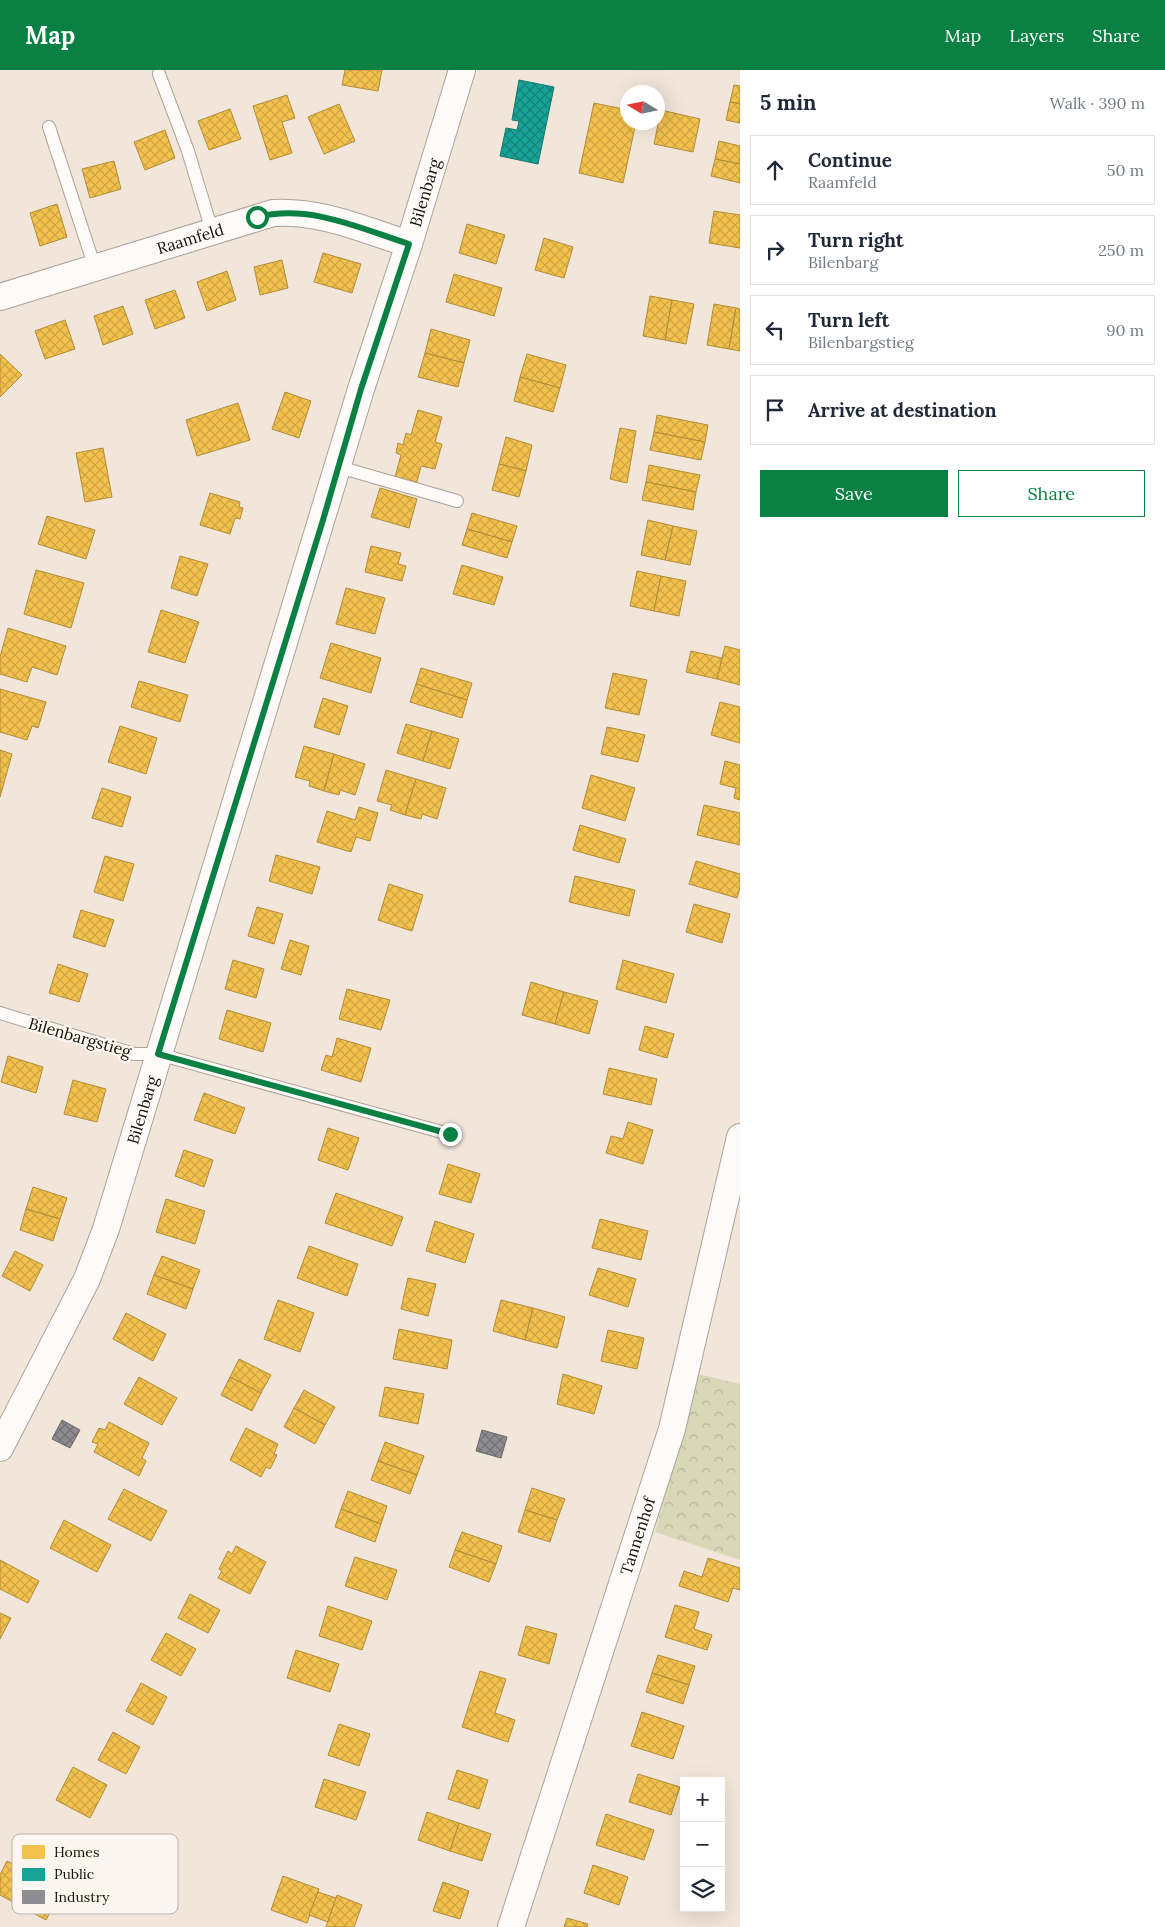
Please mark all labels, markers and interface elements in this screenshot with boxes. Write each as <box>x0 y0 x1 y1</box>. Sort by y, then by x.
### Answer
text: Map <box>25 20 75 51</box>
text: Map <box>945 24 981 47</box>
text: Layers <box>1009 24 1064 47</box>
text: Share <box>1092 24 1140 47</box>
north arrow <box>620 85 665 130</box>
text: 5 min <box>760 89 816 116</box>
text: Walk · 390 m <box>1049 93 1145 113</box>
text: Continue <box>808 148 892 172</box>
street label: Bilenbarg <box>405 155 445 229</box>
icon: ahead <box>761 156 789 184</box>
text: 50 m <box>1107 160 1144 180</box>
text: Raamfeld <box>808 172 877 192</box>
route start <box>246 206 269 229</box>
street label: Raamfeld <box>154 219 226 258</box>
text: Turn right <box>808 228 904 252</box>
icon: right <box>761 236 789 264</box>
text: 250 m <box>1098 240 1144 260</box>
text: Bilenbarg <box>808 252 878 272</box>
text: Turn left <box>808 308 889 332</box>
icon: left <box>761 316 789 344</box>
text: 90 m <box>1106 320 1144 340</box>
text: Bilenbargstieg <box>808 332 914 352</box>
icon: arrive <box>761 396 789 424</box>
text: Arrive at destination <box>808 398 997 422</box>
button: Save <box>760 470 948 517</box>
button: Share <box>958 470 1145 517</box>
street label: Bilenbargstieg <box>26 1013 135 1062</box>
street label: Bilenbarg <box>122 1072 162 1147</box>
route end <box>439 1123 462 1146</box>
street label: Tannenhof <box>616 1493 660 1577</box>
map controls <box>680 1777 725 1912</box>
button: + <box>680 1777 725 1822</box>
button: − <box>680 1822 725 1867</box>
legend <box>12 1834 178 1914</box>
text: Homes <box>54 1843 99 1861</box>
text: Public <box>54 1865 94 1883</box>
button: layers <box>680 1867 725 1912</box>
text: Industry <box>54 1888 110 1906</box>

